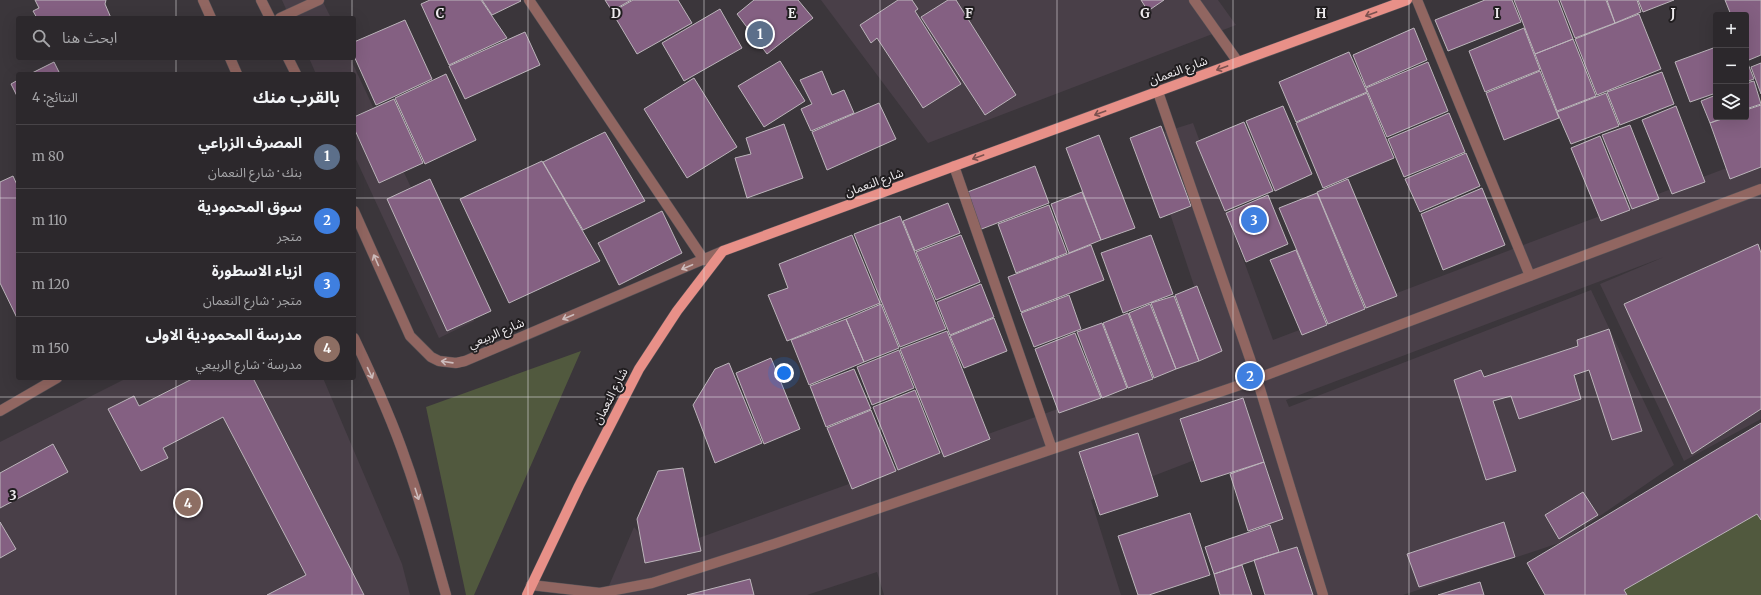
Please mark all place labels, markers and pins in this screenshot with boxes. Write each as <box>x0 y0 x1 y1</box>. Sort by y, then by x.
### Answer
pin: 1 <box>747 19 773 49</box>
pin: 3 <box>1241 205 1267 235</box>
pin: 2 <box>1237 361 1263 391</box>
pin: 4 <box>175 488 201 518</box>

